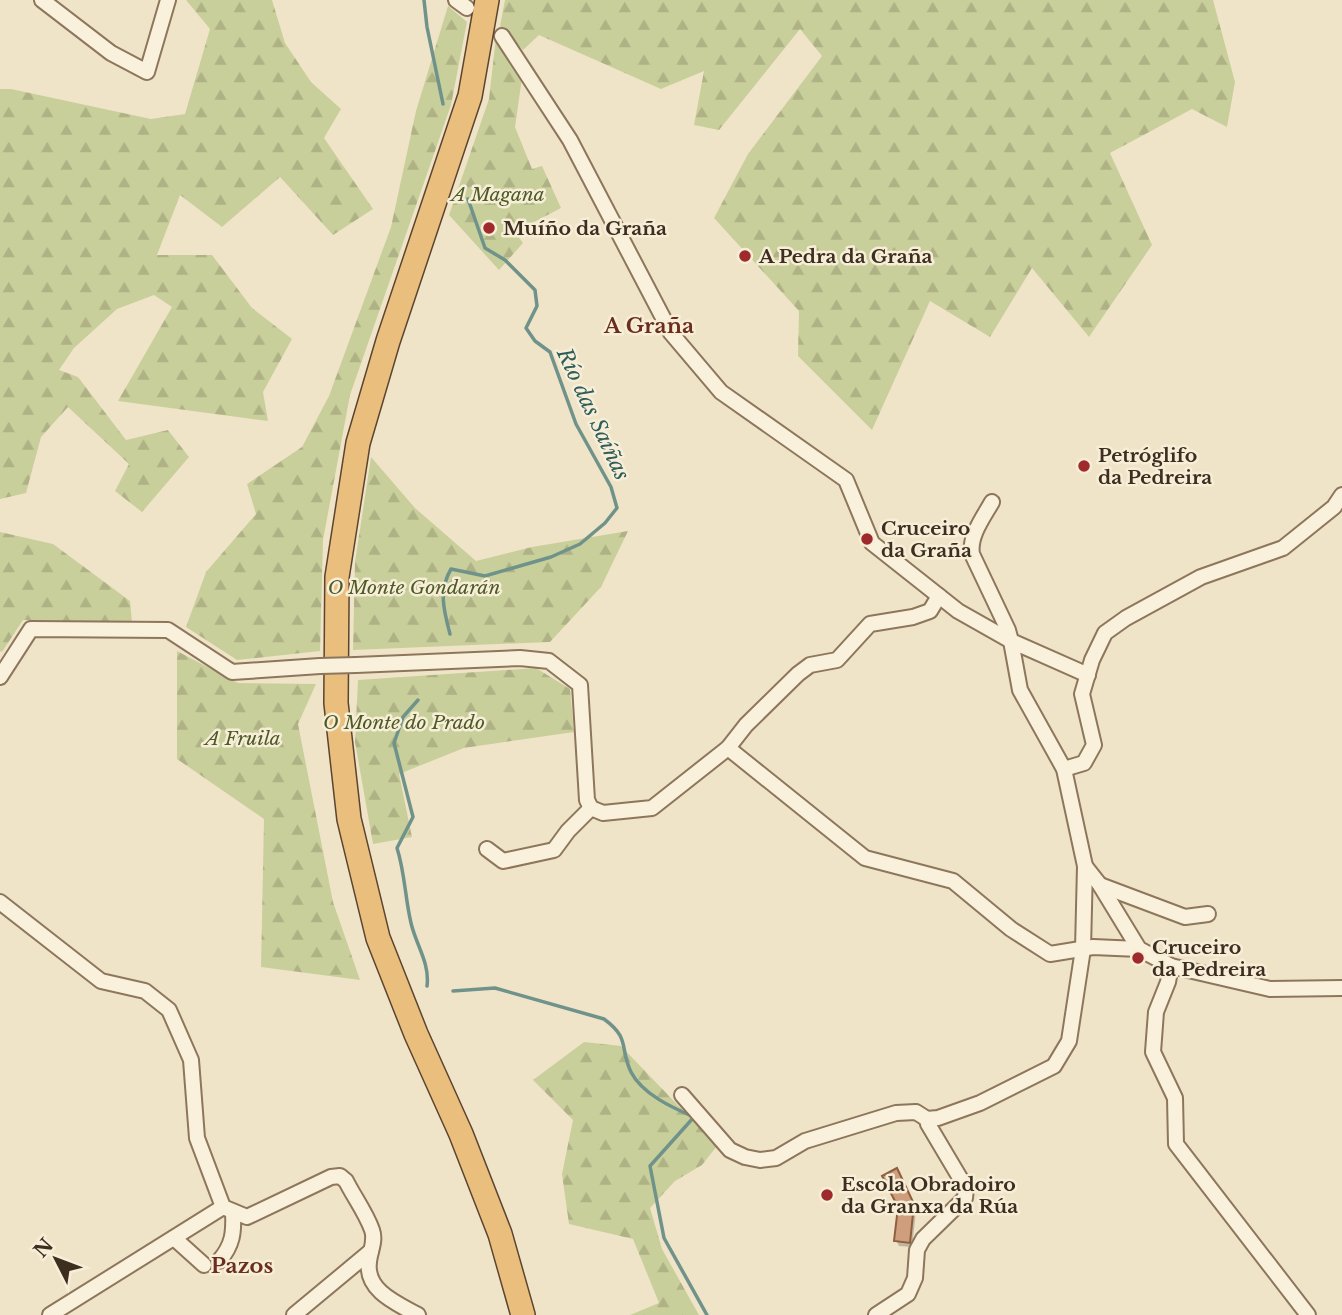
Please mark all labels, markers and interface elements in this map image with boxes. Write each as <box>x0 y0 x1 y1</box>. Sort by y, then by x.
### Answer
park label: A Magana <box>448 183 545 206</box>
place label: Muíño da Graña <box>503 217 667 240</box>
marker: Muíño da Graña <box>481 220 497 236</box>
place label: A Pedra da Graña <box>758 245 932 268</box>
marker: A Pedra da Graña <box>737 248 753 264</box>
district label: A Graña <box>603 313 694 339</box>
water label: Río das Saíñas <box>551 343 635 484</box>
place label: Petróglifo da Pedreira <box>1098 444 1212 489</box>
marker: Petróglifo da Pedreira <box>1076 458 1092 474</box>
place label: Cruceiro da Graña <box>881 517 972 562</box>
marker: Cruceiro da Graña <box>859 531 875 547</box>
park label: O Monte Gondarán <box>328 576 500 599</box>
park label: O Monte do Prado <box>323 711 485 734</box>
park label: A Fruila <box>202 727 281 750</box>
place label: Cruceiro da Pedreira <box>1152 936 1266 981</box>
marker: Cruceiro da Pedreira <box>1130 950 1146 966</box>
place label: Escola Obradoiro da Granxa da Rúa <box>841 1173 1018 1218</box>
marker: Escola Obradoiro da Granxa da Rúa <box>819 1187 835 1203</box>
north arrow <box>21 1224 91 1294</box>
text: N <box>29 1234 58 1262</box>
district label: Pazos <box>211 1253 273 1279</box>

